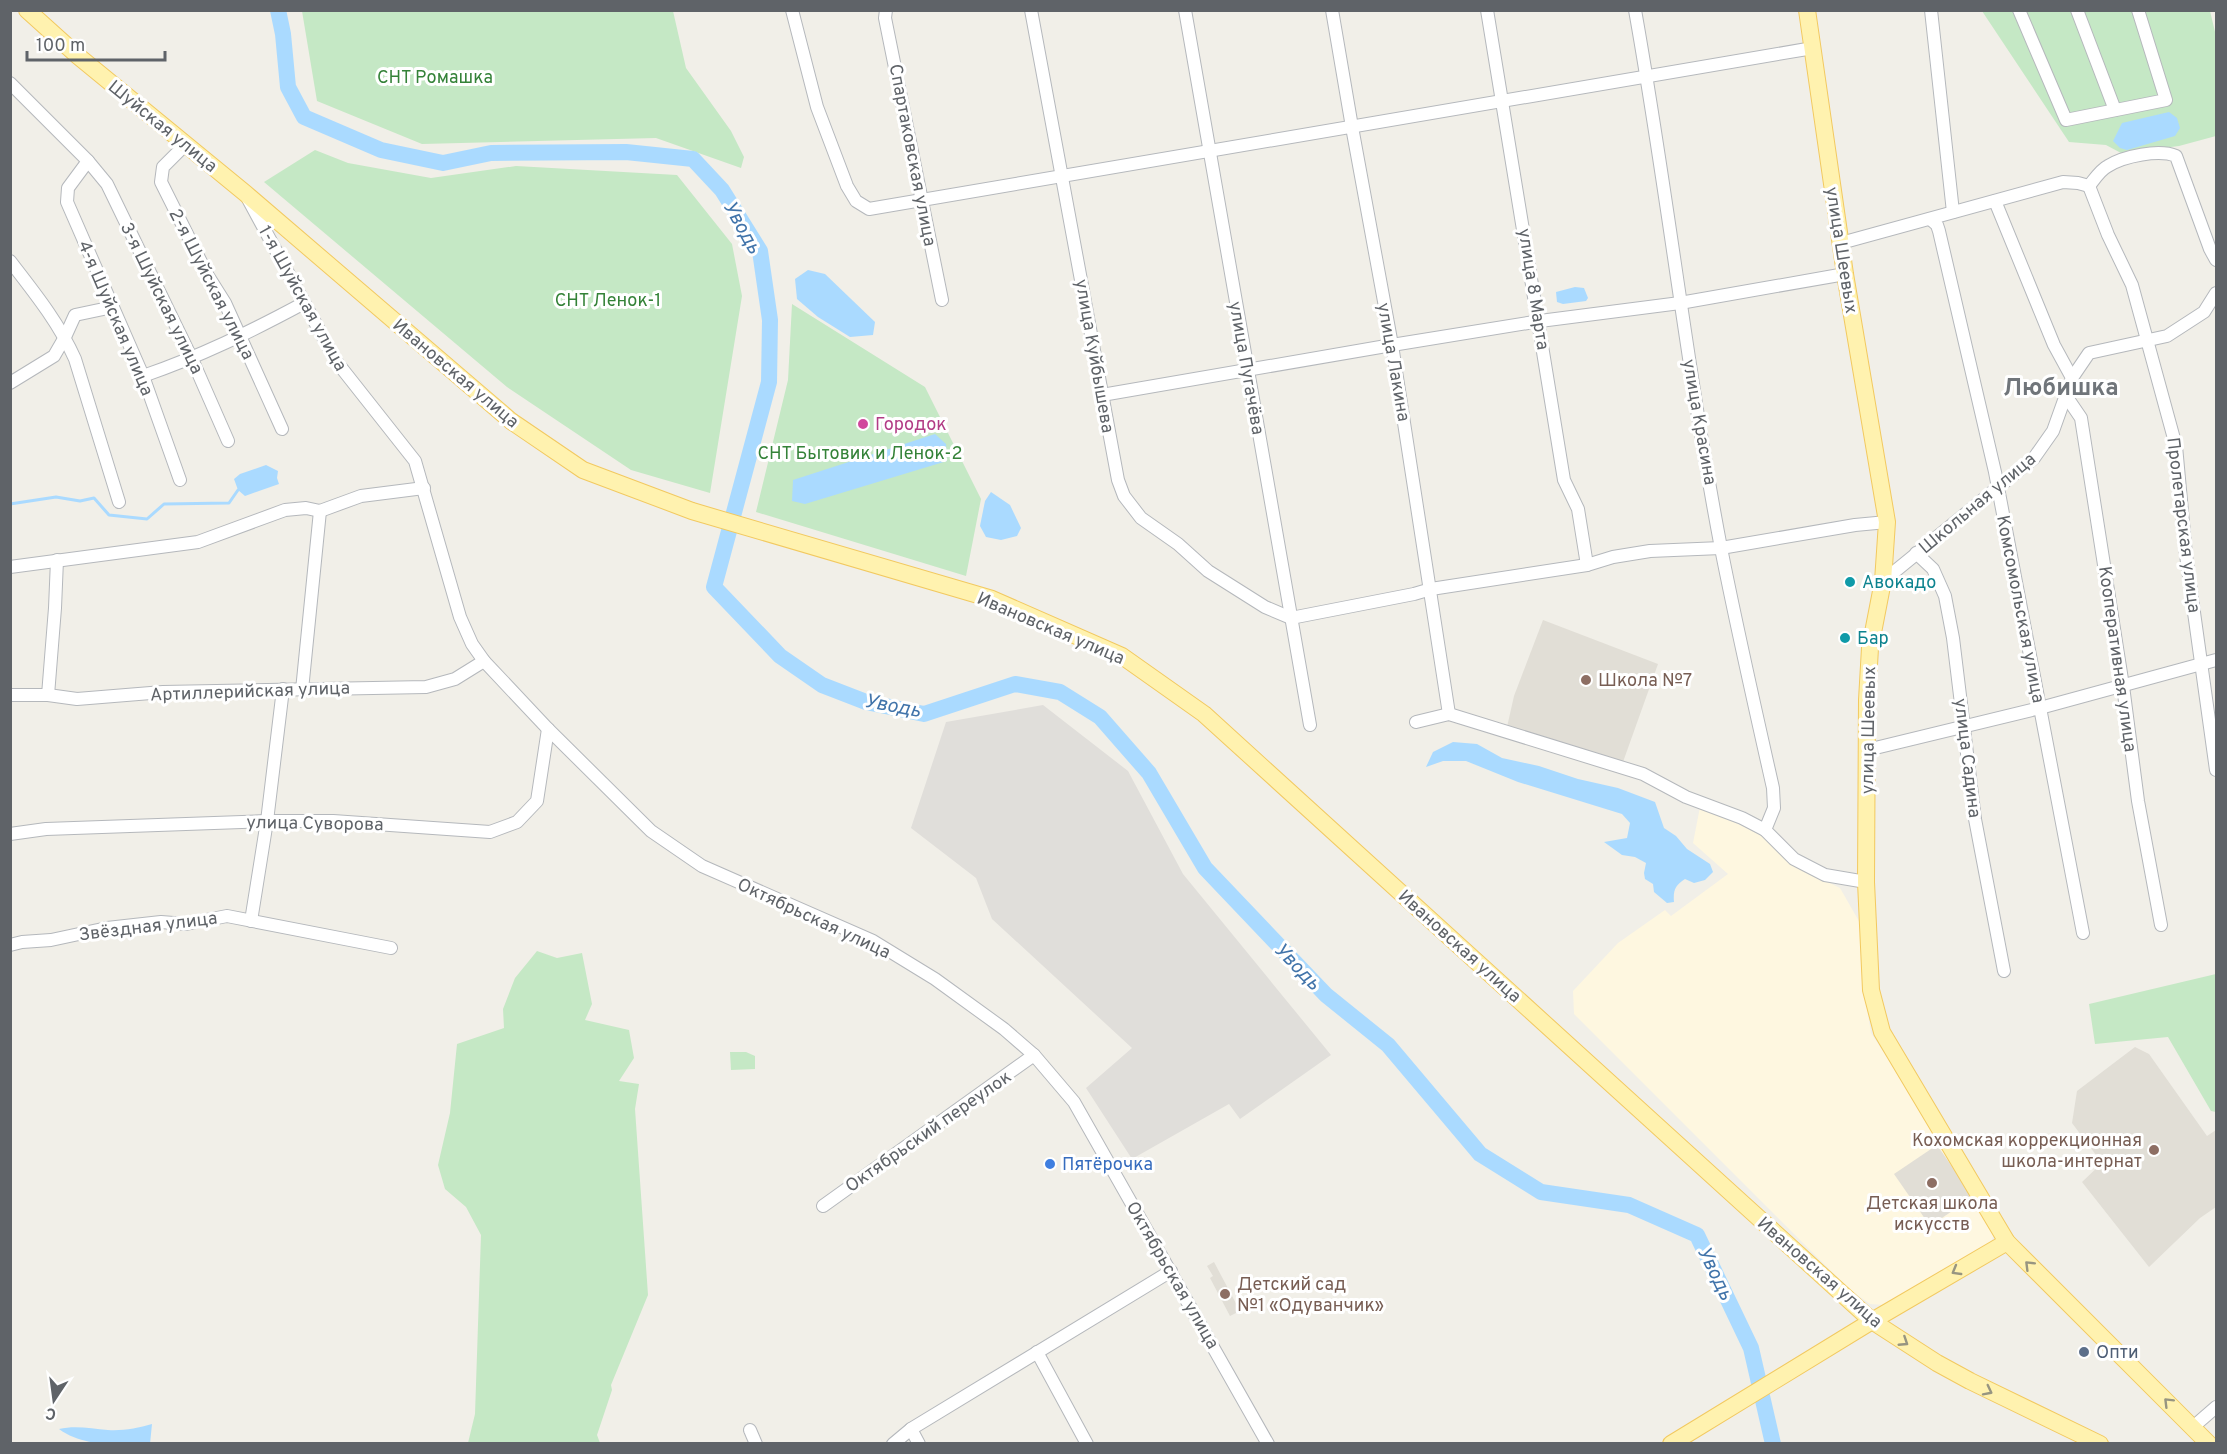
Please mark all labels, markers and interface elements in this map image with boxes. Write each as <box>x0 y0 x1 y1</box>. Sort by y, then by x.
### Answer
scale bar <box>27 24 165 62</box>
text: 100 m <box>36 35 85 58</box>
street label: Спартаковская улица <box>883 62 940 248</box>
park label: СНТ Ромашка <box>377 67 493 90</box>
street label: Шуйская улица <box>103 76 221 178</box>
street label: улица Шеевых <box>1819 185 1862 315</box>
water label: Уводь <box>716 197 766 259</box>
street label: 2-я Шуйская улица <box>163 205 259 364</box>
street label: 3-я Шуйская улица <box>114 219 207 378</box>
street label: 1-я Шуйская улица <box>252 222 351 376</box>
street label: улица 8 Марта <box>1512 227 1553 352</box>
street label: 4-я Шуйская улица <box>71 237 158 400</box>
street label: улица Куйбышева <box>1069 278 1118 435</box>
park label: СНТ Ленок-1 <box>555 290 661 313</box>
street label: улица Пугачёва <box>1222 300 1269 437</box>
street label: улица Лакина <box>1371 301 1414 423</box>
street label: Ивановская улица <box>387 314 523 434</box>
street label: улица Красина <box>1676 357 1721 487</box>
district label: Любишка <box>2003 374 2119 404</box>
place label: Городок <box>875 414 947 437</box>
marker: Городок <box>856 417 870 431</box>
street label: Пролетарская улица <box>2160 436 2205 614</box>
park label: СНТ Бытовик и Ленок-2 <box>757 443 963 466</box>
street label: Школьная улица <box>1915 448 2041 560</box>
street label: Комсомольская улица <box>1990 513 2049 705</box>
street label: Кооперативная улица <box>2092 565 2141 754</box>
place label: Авокадо <box>1862 572 1936 595</box>
marker: Авокадо <box>1843 575 1857 589</box>
street label: Ивановская улица <box>973 588 1128 671</box>
place label: Бар <box>1857 628 1889 651</box>
marker: Бар <box>1838 631 1852 645</box>
street label: улица Шеевых <box>1857 666 1882 794</box>
place label: Школа №7 <box>1598 670 1692 693</box>
marker: Школа №7 <box>1579 673 1593 687</box>
street label: Артиллерийская улица <box>150 678 350 707</box>
water label: Уводь <box>862 689 923 725</box>
street label: улица Садина <box>1948 697 1985 819</box>
street label: улица Суворова <box>246 812 384 837</box>
street label: Октябрьская улица <box>733 874 894 965</box>
street label: Ивановская улица <box>1392 886 1526 1009</box>
street label: Звёздная улица <box>78 908 219 947</box>
water label: Уводь <box>1267 938 1326 997</box>
street label: Октябрьский переулок <box>841 1066 1016 1198</box>
place label: Кохомская коррекционная школа-интернат <box>1912 1130 2142 1174</box>
marker: Кохомская коррекционная школа-интернат <box>2147 1143 2161 1157</box>
place label: Пятёрочка <box>1062 1154 1153 1177</box>
marker: Пятёрочка <box>1043 1157 1057 1171</box>
marker: Детская школа искусств <box>1925 1176 1939 1190</box>
place label: Детская школа искусств <box>1866 1193 1998 1237</box>
street label: Октябрьская улица <box>1120 1198 1223 1354</box>
street label: Ивановская улица <box>1752 1212 1886 1334</box>
water label: Уводь <box>1690 1243 1738 1305</box>
one-way arrow <box>2026 1261 2037 1272</box>
one-way arrow <box>1952 1264 1962 1276</box>
place label: Детский сад №1 «Одуванчик» <box>1237 1274 1384 1318</box>
marker: Детский сад №1 «Одуванчик» <box>1218 1287 1232 1301</box>
one-way arrow <box>1898 1334 1909 1345</box>
place label: Опти <box>2096 1342 2139 1365</box>
marker: Опти <box>2077 1345 2091 1359</box>
north arrow <box>24 1370 84 1430</box>
one-way arrow <box>1982 1383 1993 1395</box>
one-way arrow <box>2164 1398 2174 1409</box>
text: С <box>44 1402 58 1424</box>

